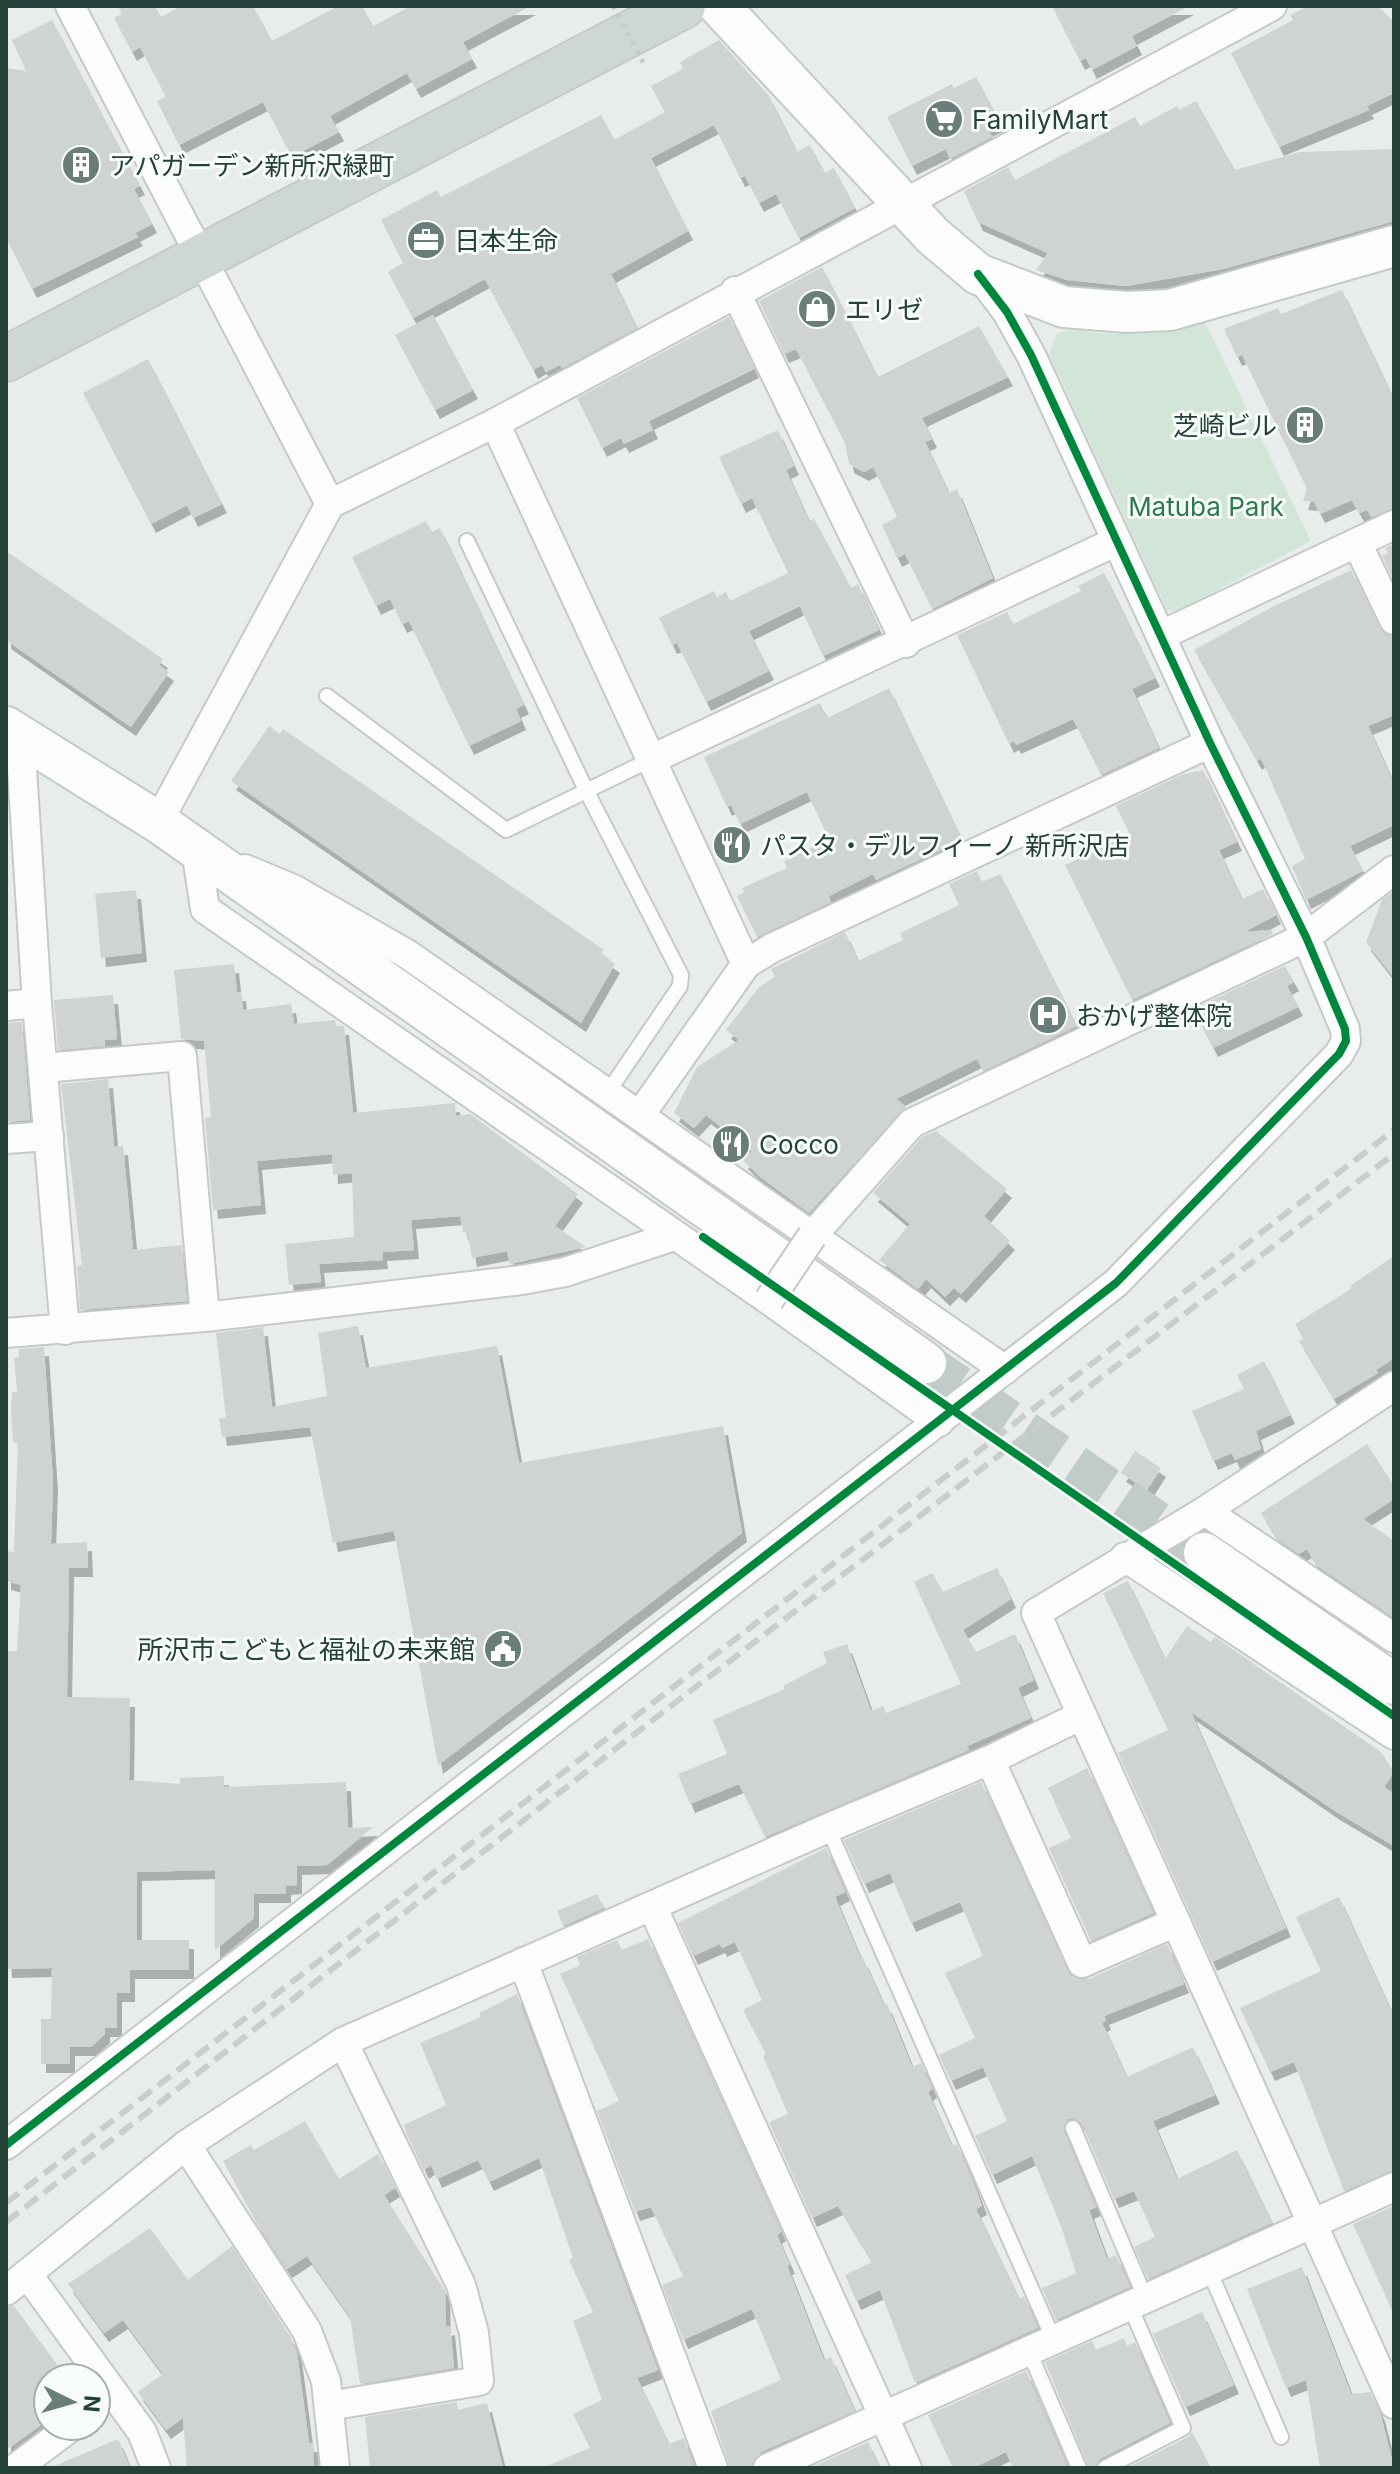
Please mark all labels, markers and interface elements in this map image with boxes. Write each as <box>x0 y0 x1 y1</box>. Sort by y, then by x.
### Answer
supermarket icon: FamilyMart <box>923 98 965 140</box>
place label: FamilyMart <box>972 104 1108 135</box>
building icon: アパガーデン新所沢緑町 <box>60 144 102 186</box>
place label: アパガーデン新所沢緑町 <box>109 150 394 181</box>
office icon: 日本生命 <box>405 219 447 261</box>
place label: 日本生命 <box>454 225 558 256</box>
shop icon: エリゼ <box>796 288 838 330</box>
place label: エリゼ <box>845 294 923 325</box>
building icon: 芝崎ビル <box>1284 404 1326 446</box>
place label: 芝崎ビル <box>1173 410 1277 441</box>
park label: Matuba Park <box>1128 491 1284 522</box>
restaurant icon: パスタ・デルフィーノ 新所沢店 <box>711 824 753 866</box>
place label: パスタ・デルフィーノ 新所沢店 <box>760 830 1129 861</box>
hospital icon: おかげ整体院 <box>1027 994 1069 1036</box>
place label: おかげ整体院 <box>1076 1000 1232 1031</box>
restaurant icon: Cocco <box>710 1123 752 1165</box>
place label: Cocco <box>759 1129 839 1160</box>
public building icon: 所沢市こどもと福祉の未来館 <box>482 1628 524 1670</box>
place label: 所沢市こどもと福祉の未来館 <box>138 1634 475 1665</box>
north arrow <box>32 2362 112 2442</box>
text: N <box>78 2394 106 2413</box>

